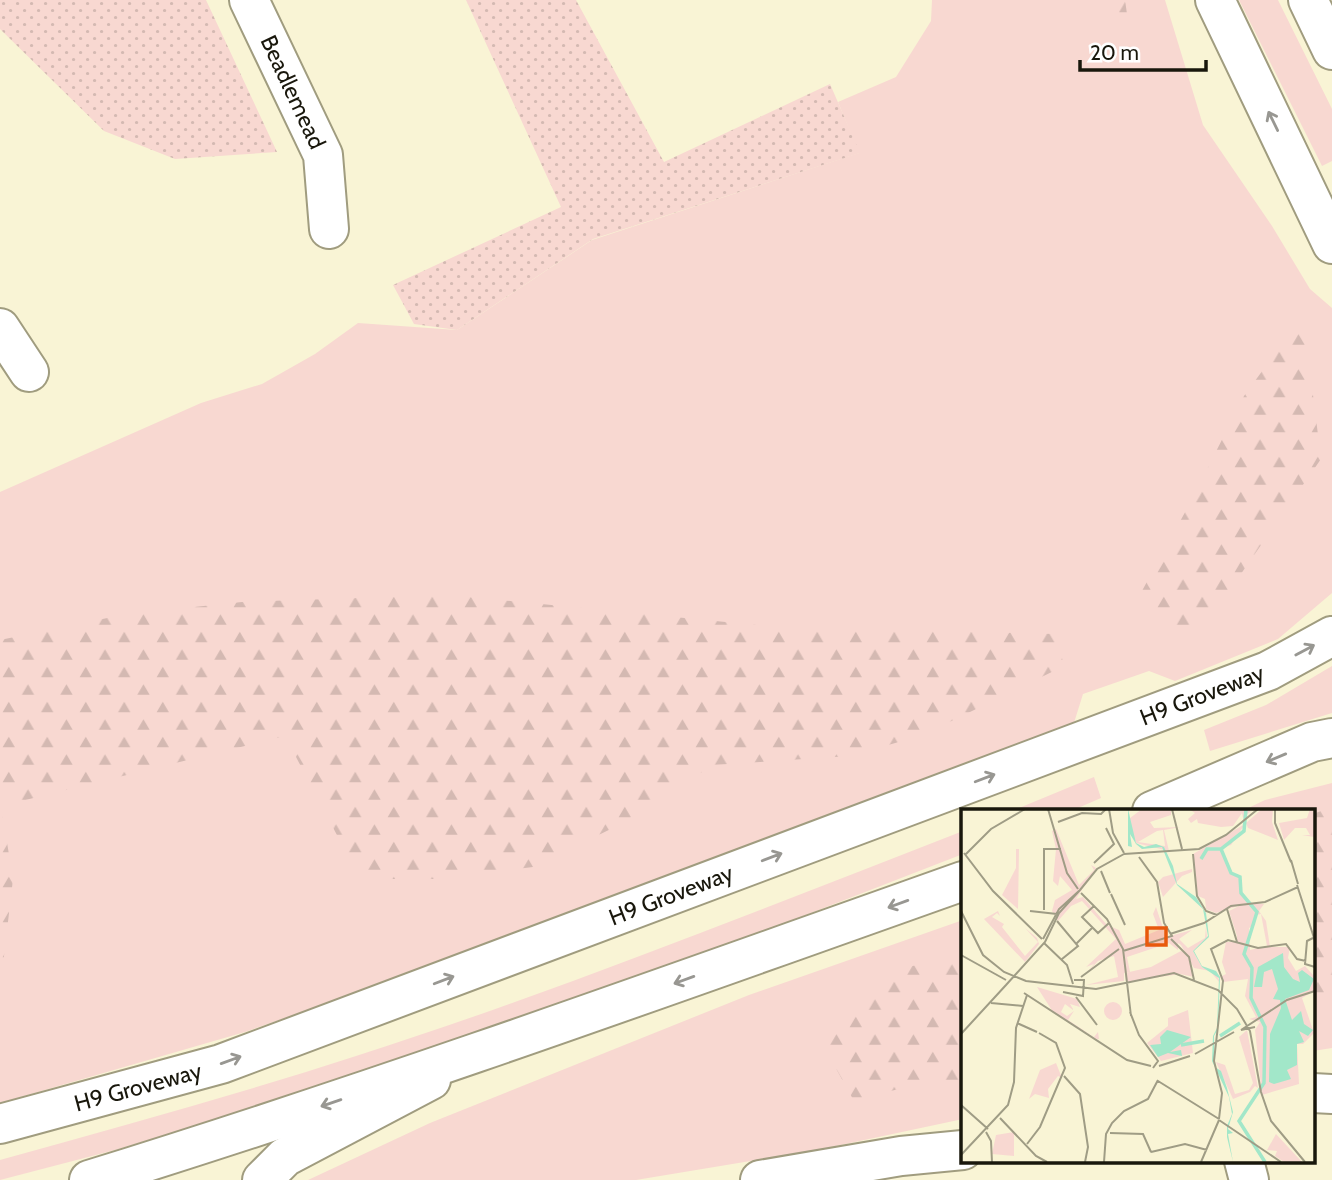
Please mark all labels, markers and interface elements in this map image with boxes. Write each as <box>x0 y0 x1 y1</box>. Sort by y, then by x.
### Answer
scale bar <box>1080 28 1206 72</box>
street label: Beadlemead <box>254 31 332 153</box>
text: 20 m <box>1090 40 1139 65</box>
one-way arrow <box>1266 111 1279 132</box>
one-way arrow <box>1295 643 1315 657</box>
street label: H9 Groveway <box>1136 658 1268 732</box>
one-way arrow <box>1266 752 1288 765</box>
one-way arrow <box>973 770 995 783</box>
inset map <box>961 809 1314 1162</box>
one-way arrow <box>760 850 782 863</box>
street label: H9 Groveway <box>605 858 737 932</box>
one-way arrow <box>888 898 910 911</box>
one-way arrow <box>432 973 454 986</box>
one-way arrow <box>674 975 696 987</box>
one-way arrow <box>219 1053 241 1065</box>
street label: H9 Groveway <box>71 1056 205 1117</box>
one-way arrow <box>320 1098 342 1110</box>

